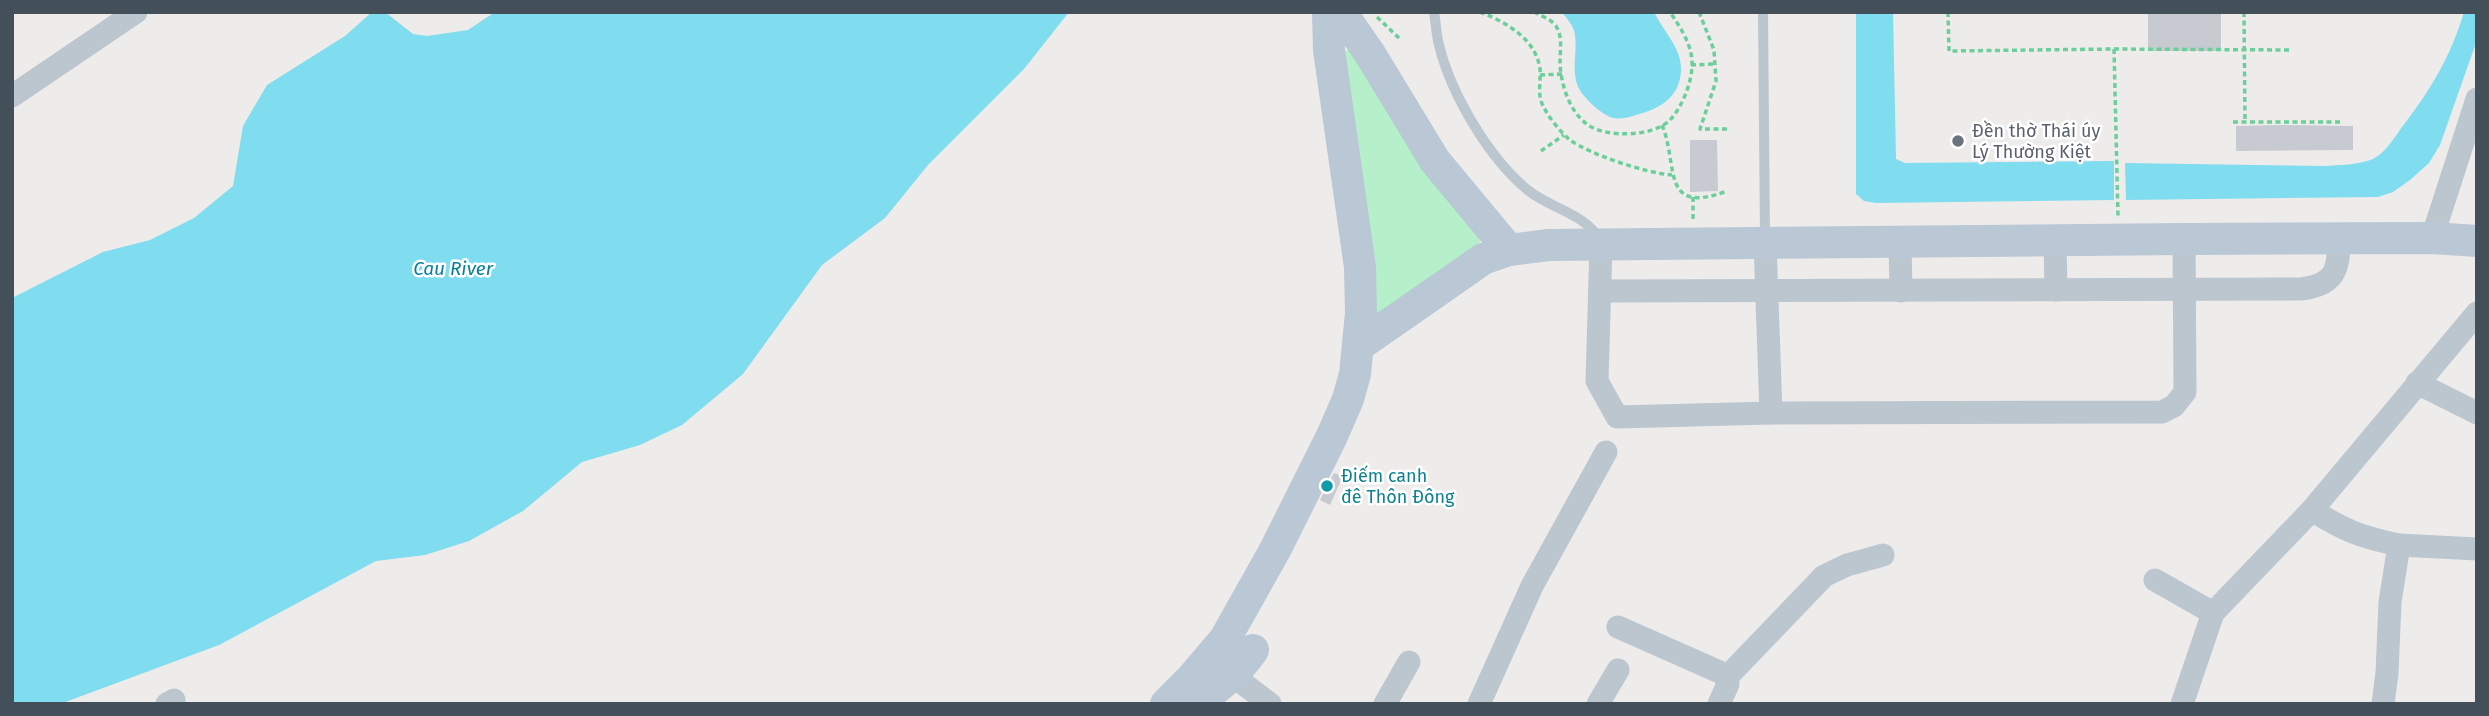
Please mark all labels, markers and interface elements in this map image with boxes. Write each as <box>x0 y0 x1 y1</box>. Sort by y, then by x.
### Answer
place label: Đền thờ Thái úy Lý Thường Kiệt <box>1972 120 2100 163</box>
marker: Đền thờ Thái úy Lý Thường Kiệt <box>1950 133 1966 149</box>
water label: Cau River <box>413 257 494 280</box>
place label: Điếm canh đê Thôn Đông <box>1341 465 1455 508</box>
marker: Điếm canh đê Thôn Đông <box>1319 478 1335 494</box>

